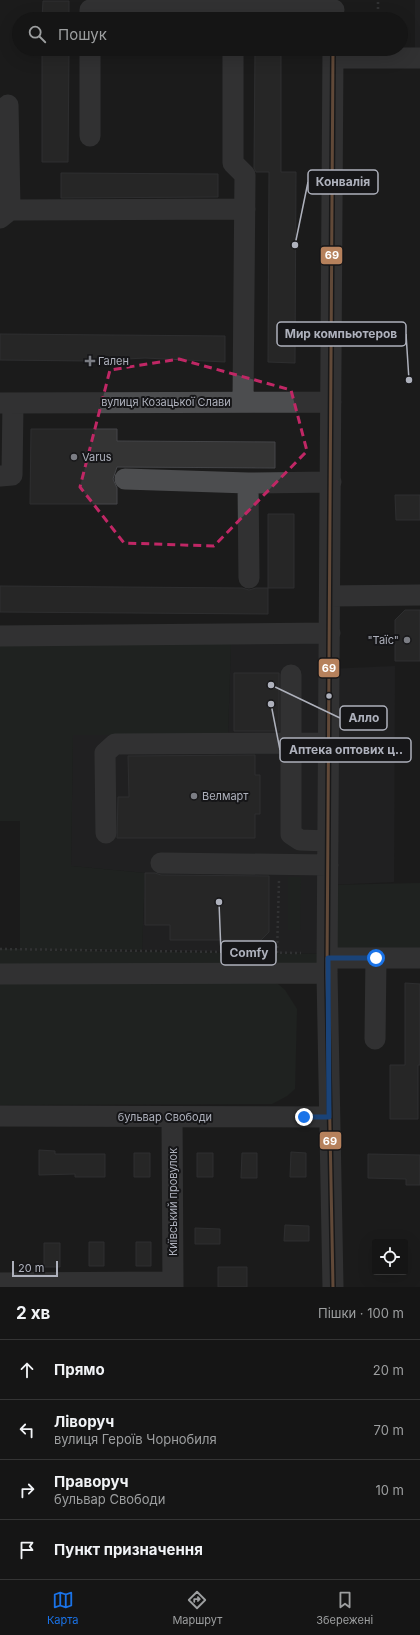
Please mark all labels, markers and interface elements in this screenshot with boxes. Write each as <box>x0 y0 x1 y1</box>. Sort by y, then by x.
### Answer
search box <box>12 12 408 56</box>
icon: search <box>26 23 48 45</box>
text: Пошук <box>58 25 107 44</box>
callout: Конвалія <box>308 170 378 194</box>
text: Конвалія <box>316 174 370 189</box>
line badge: 69 <box>320 246 343 265</box>
text: 69 <box>325 248 339 262</box>
callout: Мир компьютеров <box>277 322 406 346</box>
text: Мир компьютеров <box>285 326 397 341</box>
place label: Гален <box>98 354 129 368</box>
marker: Гален <box>85 356 95 366</box>
street label: вулиця Козацької Слави <box>101 395 231 409</box>
place label: Varus <box>82 450 112 464</box>
marker: Varus <box>69 452 79 462</box>
place label: "Таїс" <box>367 633 399 647</box>
marker: "Таїс" <box>402 635 412 645</box>
line badge: 69 <box>318 658 340 678</box>
text: 69 <box>322 661 336 675</box>
unlabelled marker <box>324 691 334 701</box>
callout: Алло <box>340 706 387 730</box>
text: Алло <box>349 710 379 725</box>
callout: Аптека оптових ц‥ <box>280 738 411 762</box>
text: Аптека оптових ц‥ <box>289 742 403 757</box>
place label: Велмарт <box>202 789 249 803</box>
marker: Велмарт <box>189 791 199 801</box>
callout: Comfy <box>221 941 276 965</box>
text: Comfy <box>229 945 269 960</box>
route start <box>367 949 385 967</box>
route end <box>295 1108 313 1126</box>
street label: бульвар Свободи <box>118 1110 212 1124</box>
line badge: 69 <box>319 1131 342 1150</box>
text: 69 <box>323 1134 337 1148</box>
street label: Київський провулок <box>166 1148 180 1256</box>
map controls <box>372 1239 408 1275</box>
button: locate <box>372 1239 408 1275</box>
scale bar <box>12 1259 58 1278</box>
text: 20 m <box>18 1261 44 1275</box>
text: 2 хв <box>16 1303 50 1323</box>
text: Пішки · 100 m <box>318 1305 404 1321</box>
icon: ahead <box>16 1359 38 1381</box>
text: Прямо <box>54 1360 105 1379</box>
text: 20 m <box>373 1362 404 1378</box>
text: Ліворуч <box>54 1412 114 1431</box>
icon: left <box>16 1419 38 1441</box>
text: 70 m <box>374 1422 404 1438</box>
text: вулиця Героїв Чорнобиля <box>54 1431 217 1447</box>
text: Праворуч <box>54 1472 128 1491</box>
icon: right <box>16 1479 38 1501</box>
text: 10 m <box>375 1482 404 1498</box>
text: бульвар Свободи <box>54 1491 165 1507</box>
icon: arrive <box>16 1539 38 1561</box>
text: Пункт призначення <box>54 1540 203 1559</box>
tab: Карта <box>47 1589 79 1627</box>
tab: Маршрут <box>172 1589 222 1627</box>
tab: Збережені <box>316 1589 373 1627</box>

